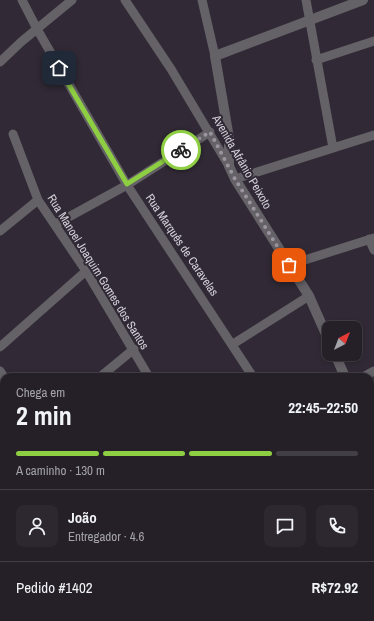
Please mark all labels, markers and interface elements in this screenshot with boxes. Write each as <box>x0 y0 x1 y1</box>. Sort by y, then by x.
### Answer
pin <box>42 51 76 85</box>
icon: home <box>48 57 70 79</box>
street label: Avenida Afrânio Peixoto <box>208 111 275 212</box>
courier <box>161 130 201 170</box>
icon: bike <box>170 139 192 161</box>
street label: Rua Manoel Joaquim Gomes dos Santos <box>44 191 153 353</box>
street label: Rua Marquês de Caravelas <box>142 191 222 299</box>
pin <box>272 248 306 282</box>
icon: bag <box>278 254 300 276</box>
north arrow <box>322 321 362 361</box>
map controls <box>322 321 362 361</box>
text: Chega em <box>16 384 65 401</box>
text: 22:45–22:50 <box>288 397 358 418</box>
text: 2 min <box>16 398 72 433</box>
text: A caminho · 130 m <box>16 462 105 479</box>
button: person <box>16 505 58 547</box>
button: chat <box>264 505 306 547</box>
button: phone <box>316 505 358 547</box>
text: João <box>68 507 97 528</box>
text: Entregador · 4.6 <box>68 528 144 545</box>
text: Pedido #1402 <box>16 577 93 598</box>
text: R$72.92 <box>311 577 358 598</box>

